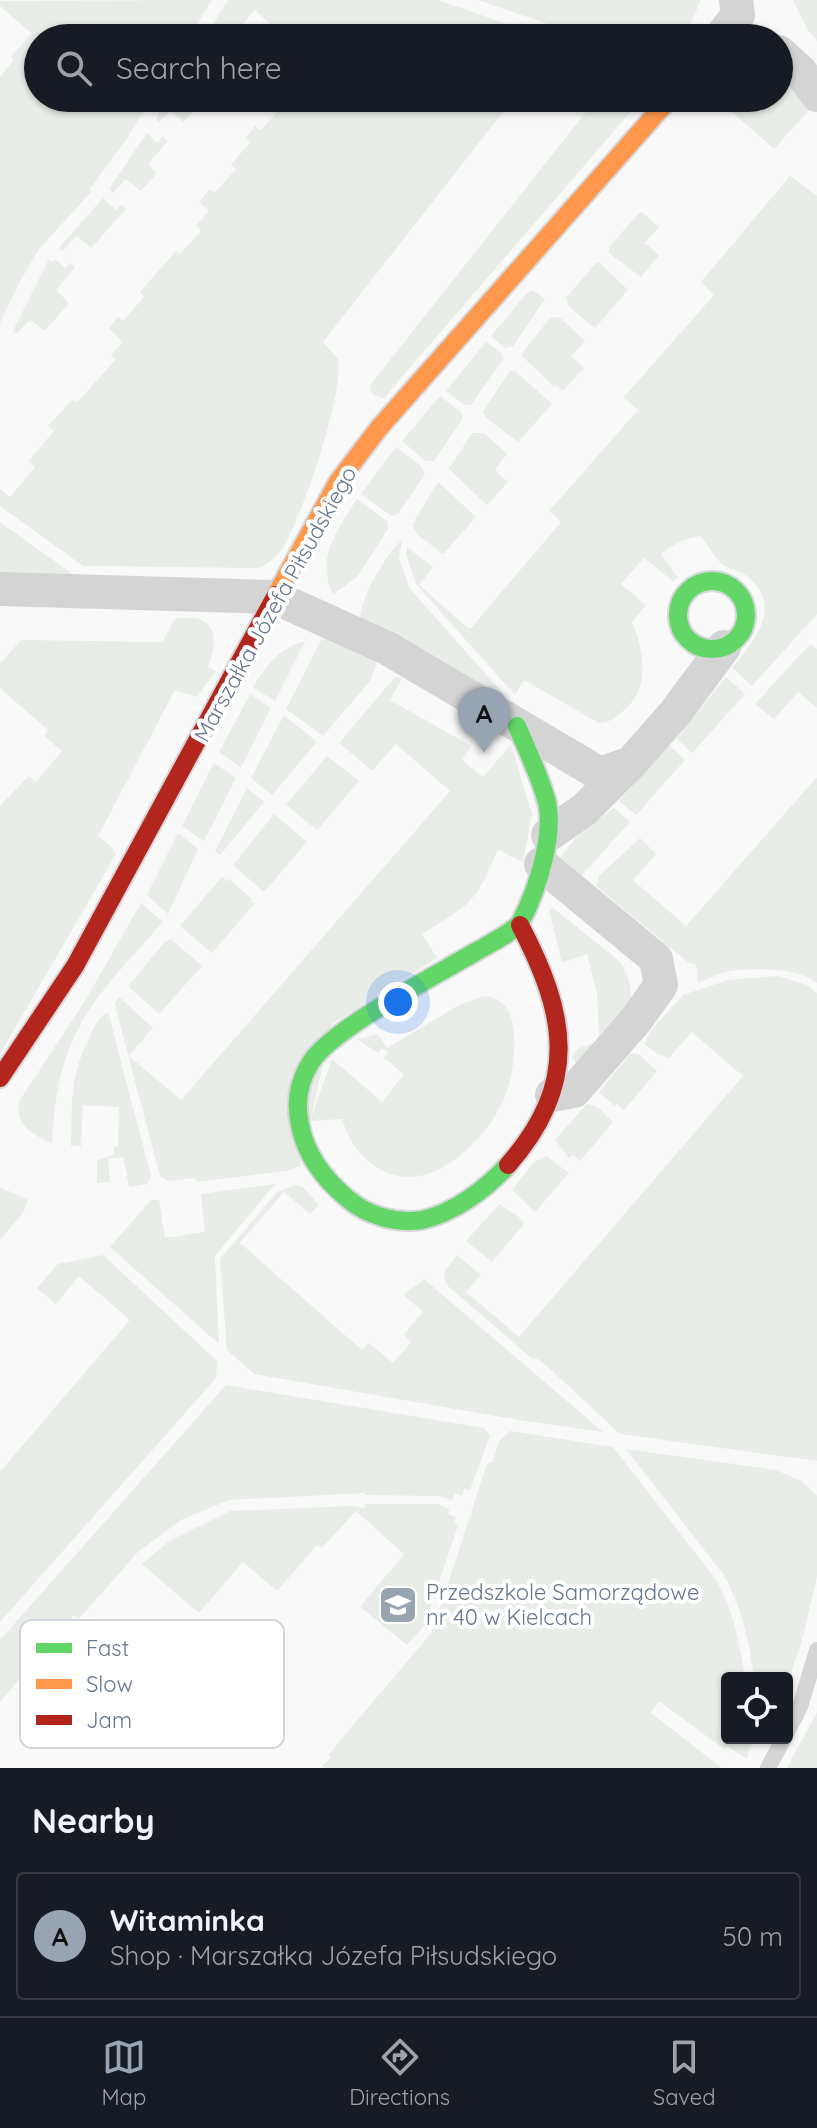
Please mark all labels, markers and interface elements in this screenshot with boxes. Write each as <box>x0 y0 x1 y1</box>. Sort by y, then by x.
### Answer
search box <box>24 24 793 112</box>
icon: search <box>52 46 96 90</box>
text: Search here <box>116 49 282 87</box>
street label: Marszałka Józefa Piłsudskiego <box>187 461 363 747</box>
pin: A <box>458 687 510 753</box>
your location <box>378 982 418 1022</box>
place label: Przedszkole Samorządowe nr 40 w Kielcach <box>426 1578 699 1631</box>
school or university icon: Przedszkole Samorządowe nr 40 w Kielcach <box>377 1584 419 1626</box>
legend <box>20 1620 284 1748</box>
text: Fast <box>86 1634 129 1662</box>
text: Slow <box>86 1670 133 1698</box>
map controls <box>721 1672 793 1744</box>
button: locate <box>721 1672 793 1744</box>
text: Jam <box>86 1706 132 1734</box>
text: Nearby <box>32 1799 155 1842</box>
text: Witaminka <box>110 1901 265 1939</box>
text: A <box>52 1920 68 1953</box>
text: 50 m <box>723 1920 783 1953</box>
text: Shop · Marszałka Józefa Piłsudskiego <box>110 1939 557 1972</box>
tab: Map <box>101 2035 146 2111</box>
tab: Directions <box>349 2035 450 2111</box>
tab: Saved <box>653 2035 716 2111</box>

